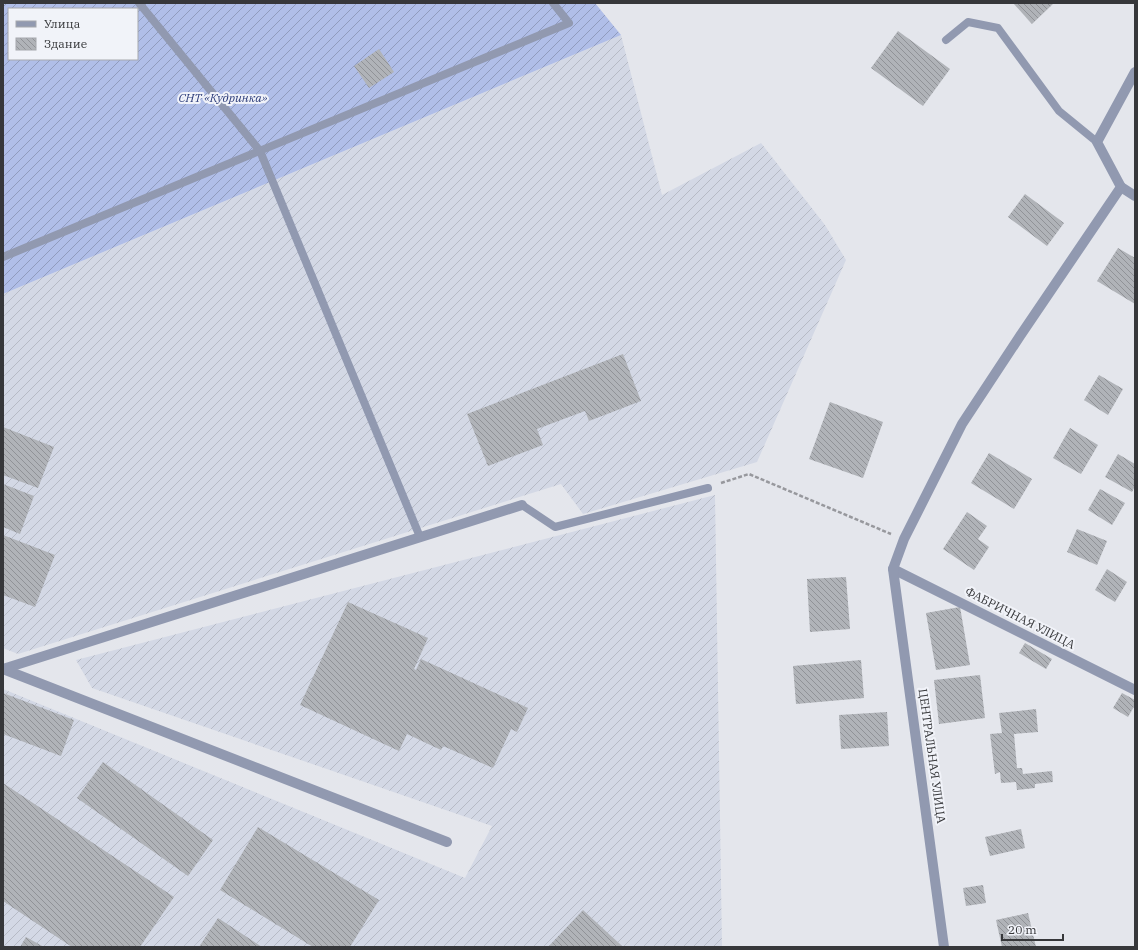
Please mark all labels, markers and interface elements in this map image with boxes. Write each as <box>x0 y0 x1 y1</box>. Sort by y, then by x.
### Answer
legend <box>8 8 138 60</box>
text: Улица <box>44 16 81 31</box>
text: Здание <box>44 36 87 51</box>
park label: СНТ «Кудринка» <box>178 90 268 105</box>
street label: ФАБРИЧНАЯ УЛИЦА <box>963 583 1078 652</box>
street label: ЦЕНТРАЛЬНАЯ УЛИЦА <box>916 688 949 825</box>
scale bar <box>1002 916 1063 942</box>
text: 20 m <box>1008 922 1037 937</box>

